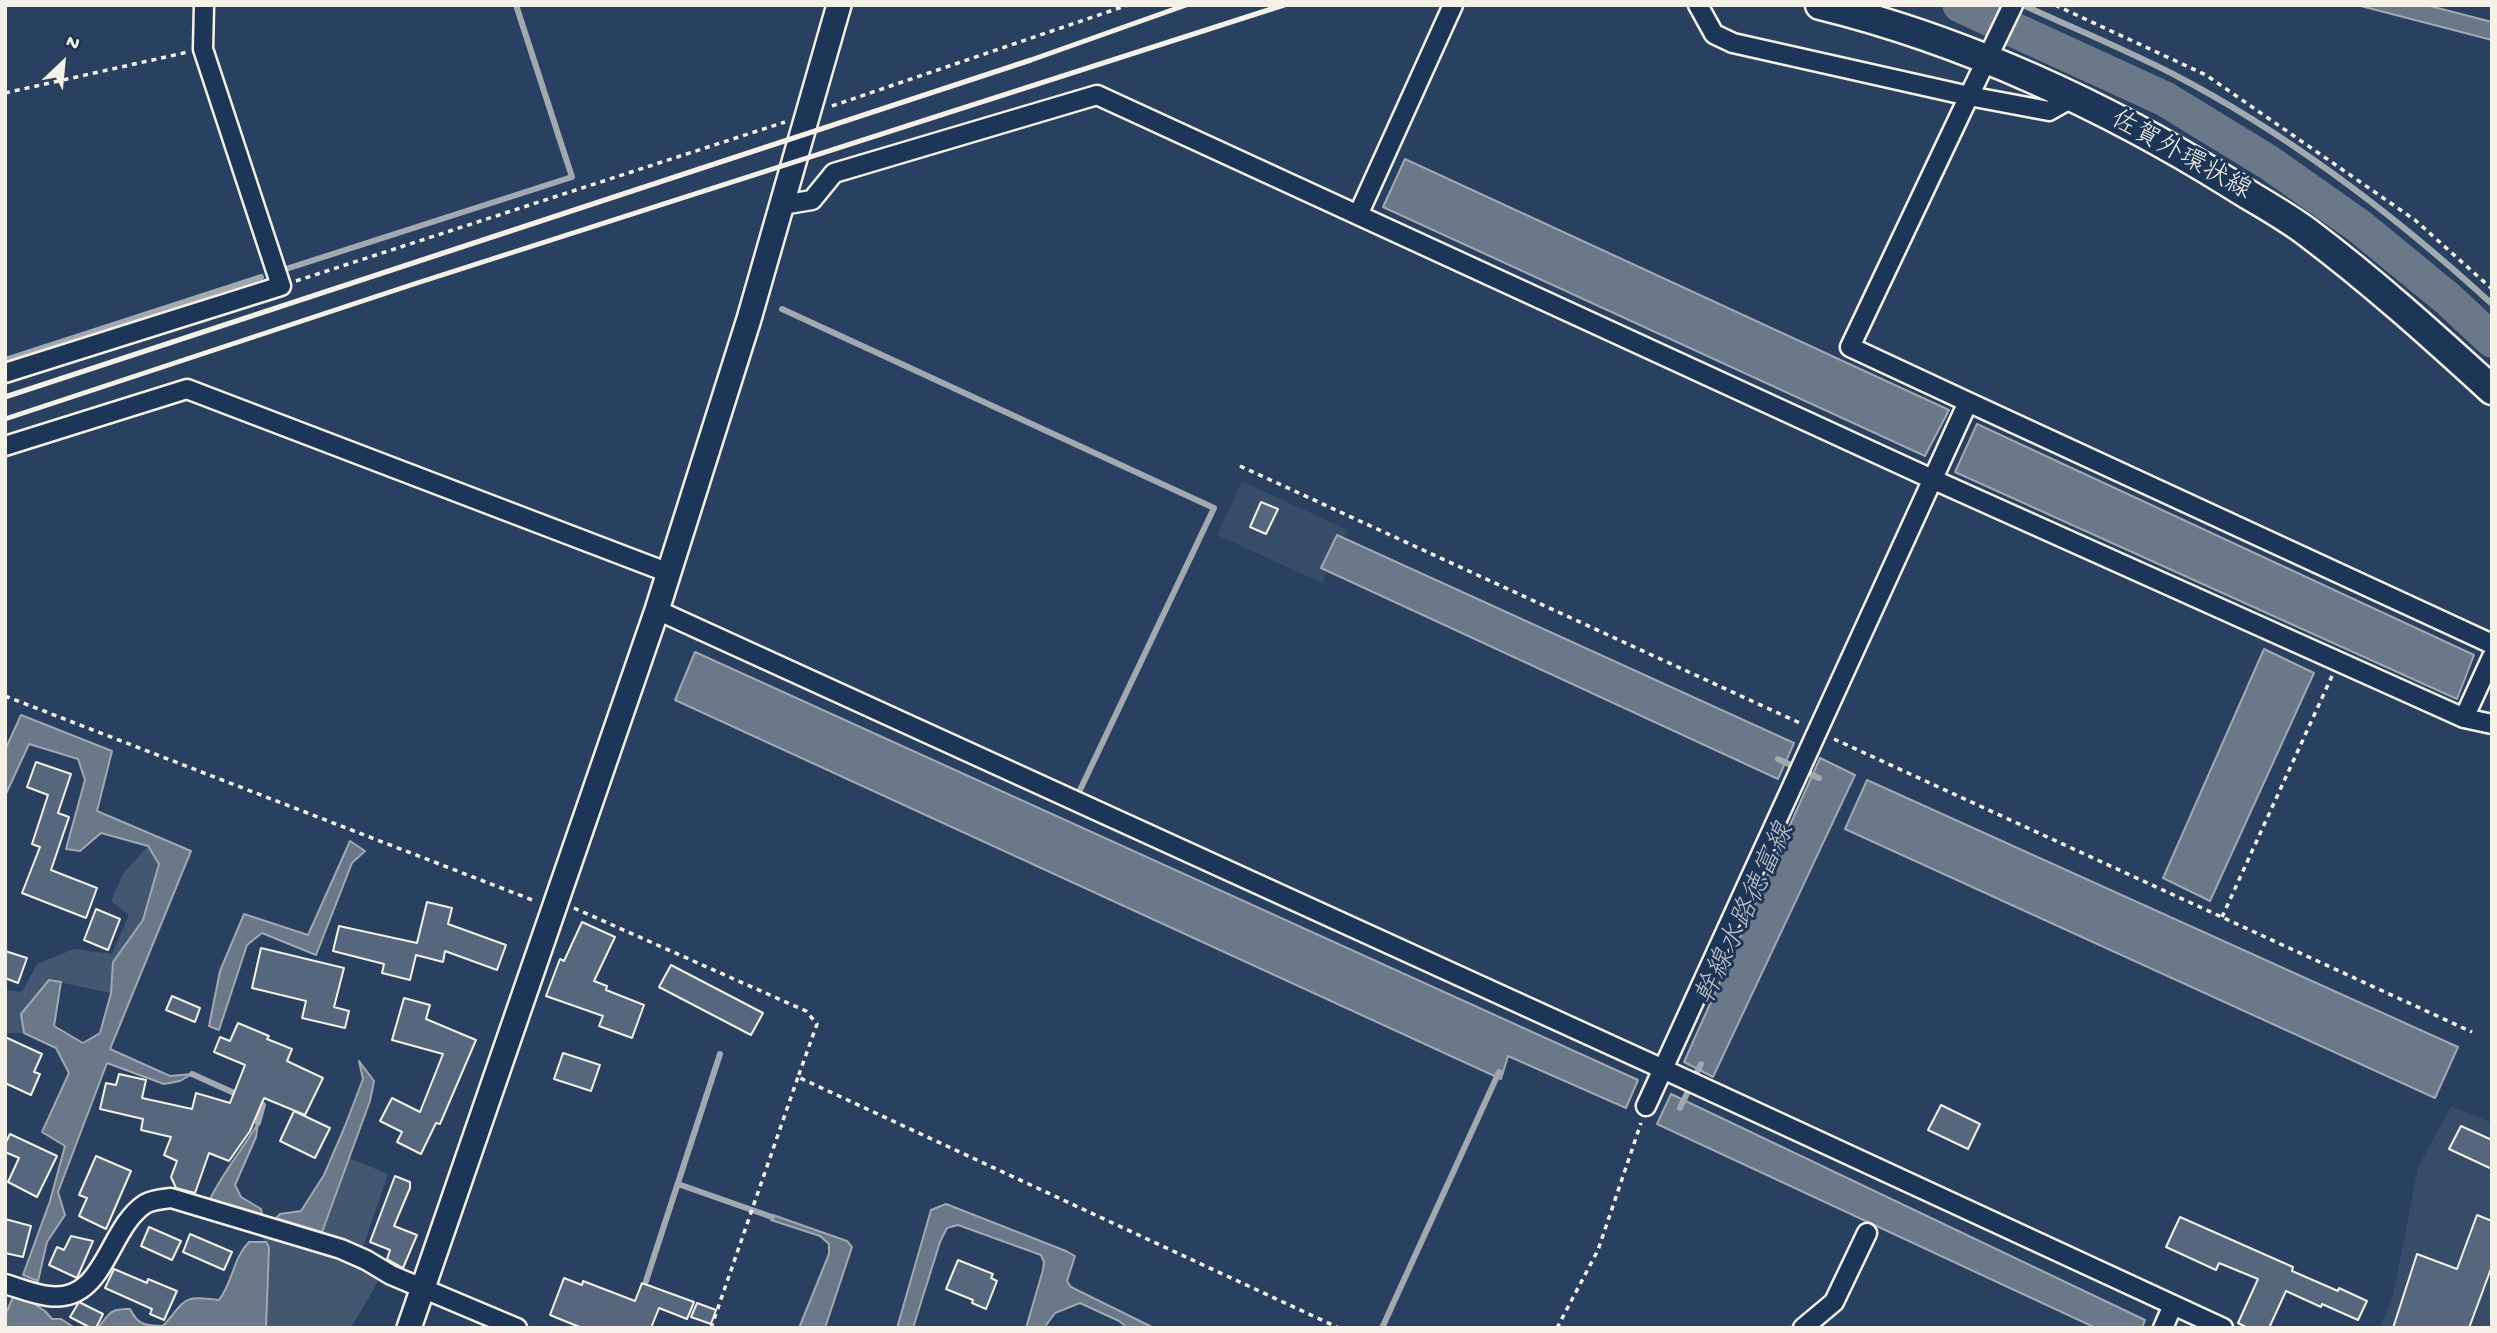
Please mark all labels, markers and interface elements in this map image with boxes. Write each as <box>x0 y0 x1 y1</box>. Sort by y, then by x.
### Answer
north arrow <box>28 28 98 98</box>
text: N <box>62 31 83 57</box>
street label: 佐賀外環状線 <box>2104 106 2256 208</box>
water label: 幹線水路徳富線 <box>1690 819 1804 1011</box>

